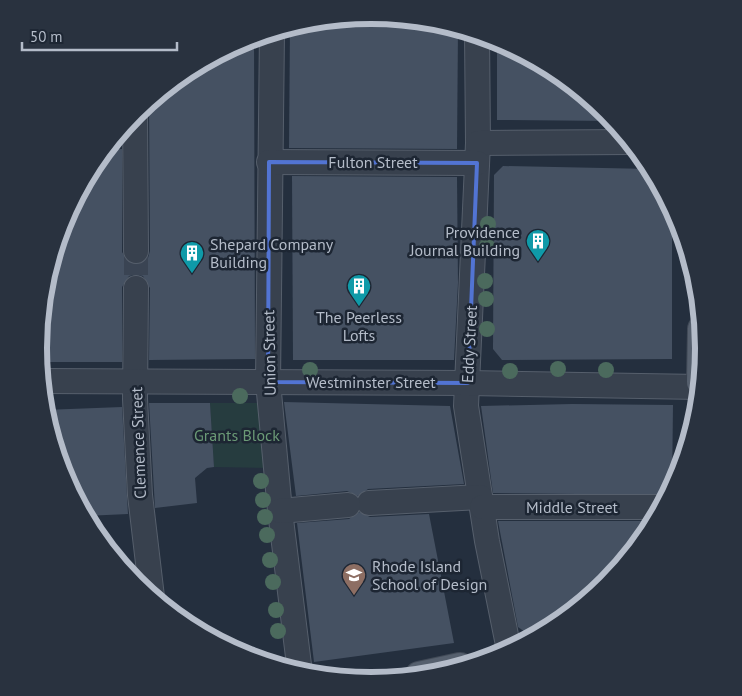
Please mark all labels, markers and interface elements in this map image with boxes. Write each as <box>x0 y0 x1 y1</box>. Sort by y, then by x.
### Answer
scale bar <box>22 20 178 52</box>
text: 50 m <box>30 27 63 46</box>
street label: Fulton Street <box>328 152 418 172</box>
place label: Providence Journal Building <box>409 222 520 260</box>
building icon: Providence Journal Building <box>525 228 551 262</box>
place label: Shepard Company Building <box>210 234 334 272</box>
building icon: Shepard Company Building <box>179 240 205 274</box>
building icon: The Peerless Lofts <box>346 273 372 307</box>
street label: Eddy Street <box>457 304 481 383</box>
place label: The Peerless Lofts <box>316 307 402 345</box>
street label: Union Street <box>258 309 280 396</box>
street label: Westminster Street <box>306 372 436 392</box>
street label: Clemence Street <box>126 386 150 499</box>
park label: Grants Block <box>194 425 280 445</box>
street label: Middle Street <box>526 497 619 517</box>
place label: Rhode Island School of Design <box>372 556 487 594</box>
school or university icon: Rhode Island School of Design <box>341 562 367 596</box>

